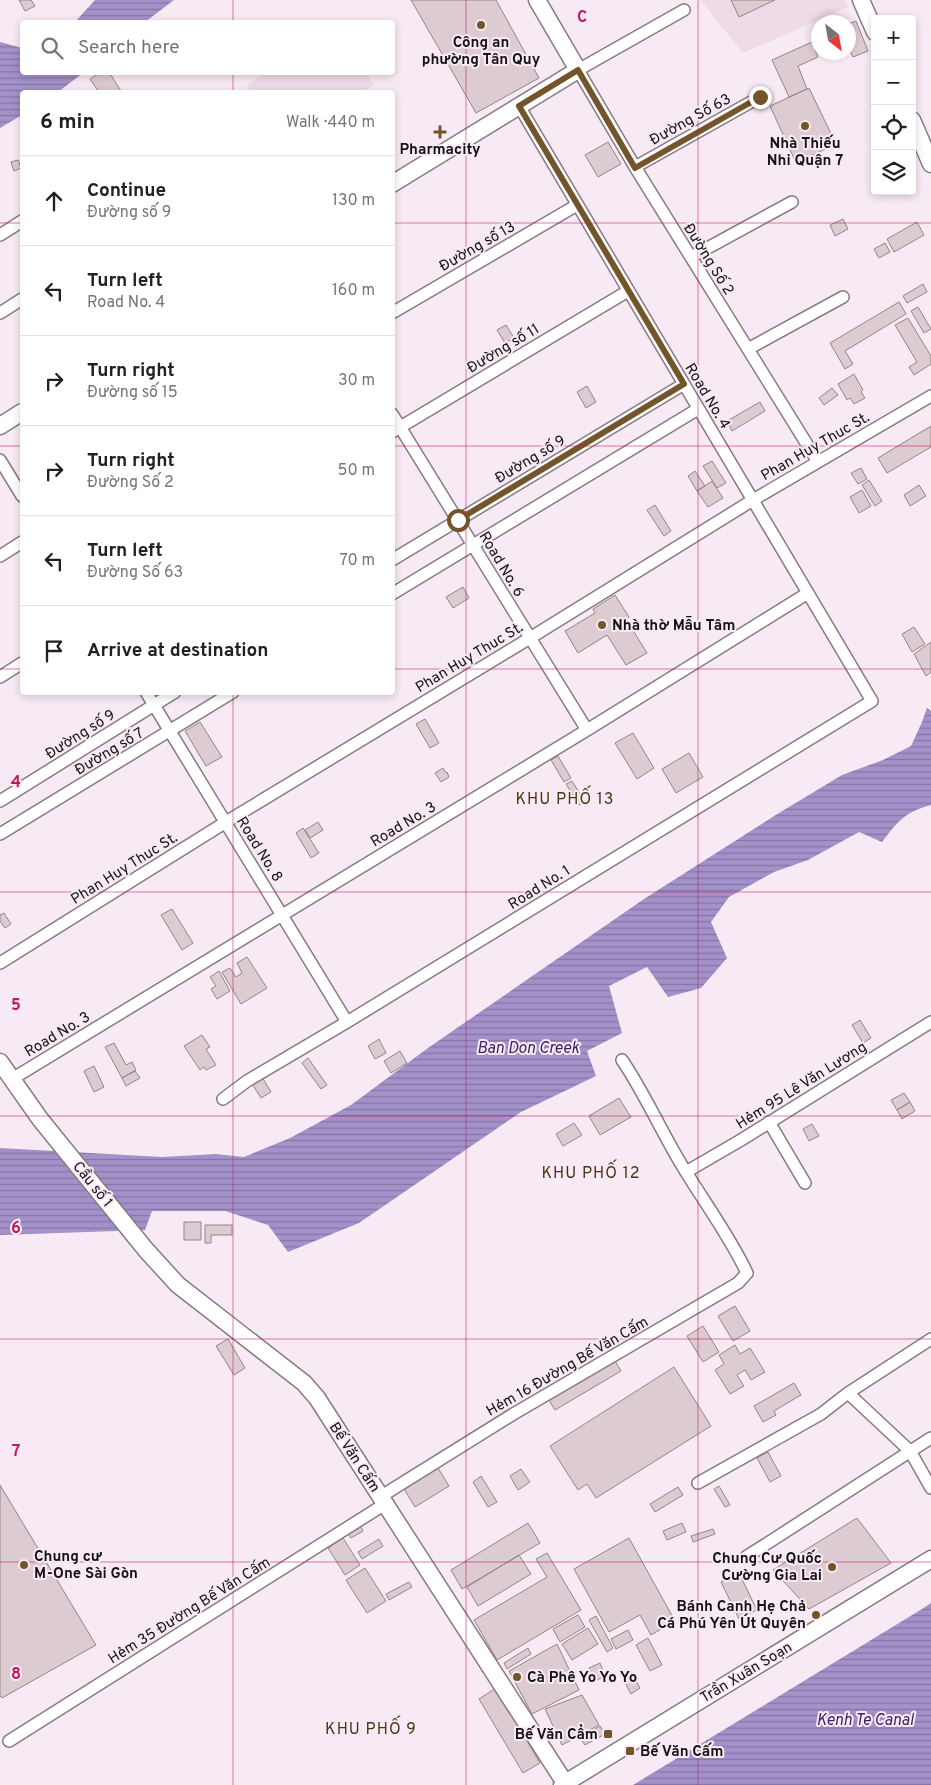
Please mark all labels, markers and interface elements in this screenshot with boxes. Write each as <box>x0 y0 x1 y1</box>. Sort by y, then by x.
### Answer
text: C <box>577 8 587 28</box>
north arrow <box>811 15 856 60</box>
map controls <box>871 15 916 195</box>
button: + <box>871 15 916 60</box>
marker: Công an phường Tân Quy <box>475 19 487 31</box>
search box <box>20 20 395 75</box>
icon: search <box>38 34 66 62</box>
place label: Công an phường Tân Quy <box>422 34 541 70</box>
text: Search here <box>78 36 180 60</box>
button: − <box>871 60 916 105</box>
route end <box>749 86 772 109</box>
street label: Đường Số 63 <box>646 89 735 150</box>
button: locate <box>871 105 916 150</box>
text: 6 min <box>40 109 95 136</box>
text: Walk · 440 m <box>286 113 375 133</box>
marker: Nhà Thiếu Nhi Quận 7 <box>799 120 811 132</box>
marker: Pharmacity <box>434 126 446 138</box>
place label: Nhà Thiếu Nhi Quận 7 <box>767 134 843 171</box>
place label: Pharmacity <box>399 141 481 160</box>
button: layers <box>871 150 916 195</box>
text: Continue <box>87 179 166 203</box>
icon: ahead <box>40 187 68 215</box>
text: 130 m <box>332 191 375 211</box>
text: Đường số 9 <box>87 203 171 223</box>
street label: Đường số 13 <box>436 217 519 277</box>
street label: Đường Số 2 <box>678 220 738 299</box>
text: Turn left <box>87 269 163 293</box>
icon: left <box>40 277 68 305</box>
text: 160 m <box>332 281 375 301</box>
text: Road No. 4 <box>87 293 165 313</box>
street label: Đường số 11 <box>464 319 543 378</box>
text: Turn right <box>87 359 175 383</box>
street label: Road No. 4 <box>680 360 734 433</box>
icon: right <box>40 367 68 395</box>
text: 30 m <box>338 371 375 391</box>
text: Đường số 15 <box>87 383 178 403</box>
street label: Phan Huy Thuc St. <box>758 409 873 486</box>
street label: Đường số 9 <box>492 431 570 489</box>
text: Turn right <box>87 449 175 473</box>
icon: right <box>40 457 68 485</box>
text: 50 m <box>338 461 375 481</box>
text: Đường Số 2 <box>87 473 174 493</box>
route start <box>447 509 470 532</box>
street label: Road No. 6 <box>474 529 528 601</box>
text: Turn left <box>87 539 163 563</box>
icon: left <box>40 547 68 575</box>
text: 70 m <box>340 551 375 571</box>
text: Đường Số 63 <box>87 563 183 583</box>
place label: Nhà thờ Mẫu Tâm <box>612 615 735 636</box>
street label: Phan Huy Thuc St. <box>413 619 527 698</box>
marker: Nhà thờ Mẫu Tâm <box>596 619 608 631</box>
icon: arrive <box>40 637 68 665</box>
text: Arrive at destination <box>87 639 268 663</box>
street label: Đường số 9 <box>42 705 119 764</box>
street label: Đường số 7 <box>71 723 148 780</box>
text: 4 <box>11 773 21 793</box>
district label: KHU PHỐ 13 <box>516 785 614 810</box>
street label: Road No. 3 <box>368 798 440 852</box>
street label: Road No. 8 <box>231 814 286 886</box>
street label: Phan Huy Thuc St. <box>68 829 182 910</box>
street label: Road No. 1 <box>505 862 574 915</box>
text: 5 <box>11 996 21 1016</box>
street label: Road No. 3 <box>22 1008 94 1062</box>
street label: Hẻm 95 Lê Văn Lương <box>733 1038 871 1134</box>
water label: Ban Don Creek <box>477 1039 580 1059</box>
street label: Cầu số 1 <box>67 1157 117 1212</box>
district label: KHU PHỐ 12 <box>542 1159 641 1184</box>
text: 6 <box>11 1219 21 1239</box>
street label: Hẻm 16 Đường Bế Văn Cấm <box>483 1312 652 1422</box>
street label: Bế Văn Cấm <box>324 1419 384 1496</box>
text: 7 <box>12 1442 20 1462</box>
place label: Chung cư M-One Sài Gòn <box>34 1548 138 1584</box>
place label: Chung Cư Quốc Cường Gia Lai <box>712 1549 822 1586</box>
street label: Hẻm 35 Đường Bế Văn Cấm <box>105 1553 275 1669</box>
marker: Chung cư M-One Sài Gòn <box>18 1559 30 1571</box>
marker: Chung Cư Quốc Cường Gia Lai <box>826 1561 838 1573</box>
place label: Bánh Canh Hẹ Chả Cá Phú Yên Út Quyên <box>657 1598 806 1634</box>
marker: Bánh Canh Hẹ Chả Cá Phú Yên Út Quyên <box>810 1609 822 1621</box>
street label: Trần Xuân Soạn <box>697 1638 796 1708</box>
text: 8 <box>11 1665 21 1685</box>
place label: Cà Phê Yo Yo Yo <box>527 1669 637 1688</box>
marker: Cà Phê Yo Yo Yo <box>511 1671 523 1683</box>
water label: Kenh Te Canal <box>816 1711 914 1731</box>
district label: KHU PHỐ 9 <box>325 1715 417 1740</box>
place label: Bế Văn Cẩm <box>515 1724 598 1745</box>
marker: Bế Văn Cẩm <box>602 1728 614 1740</box>
place label: Bế Văn Cấm <box>640 1742 723 1762</box>
marker: Bế Văn Cấm <box>624 1745 636 1757</box>

